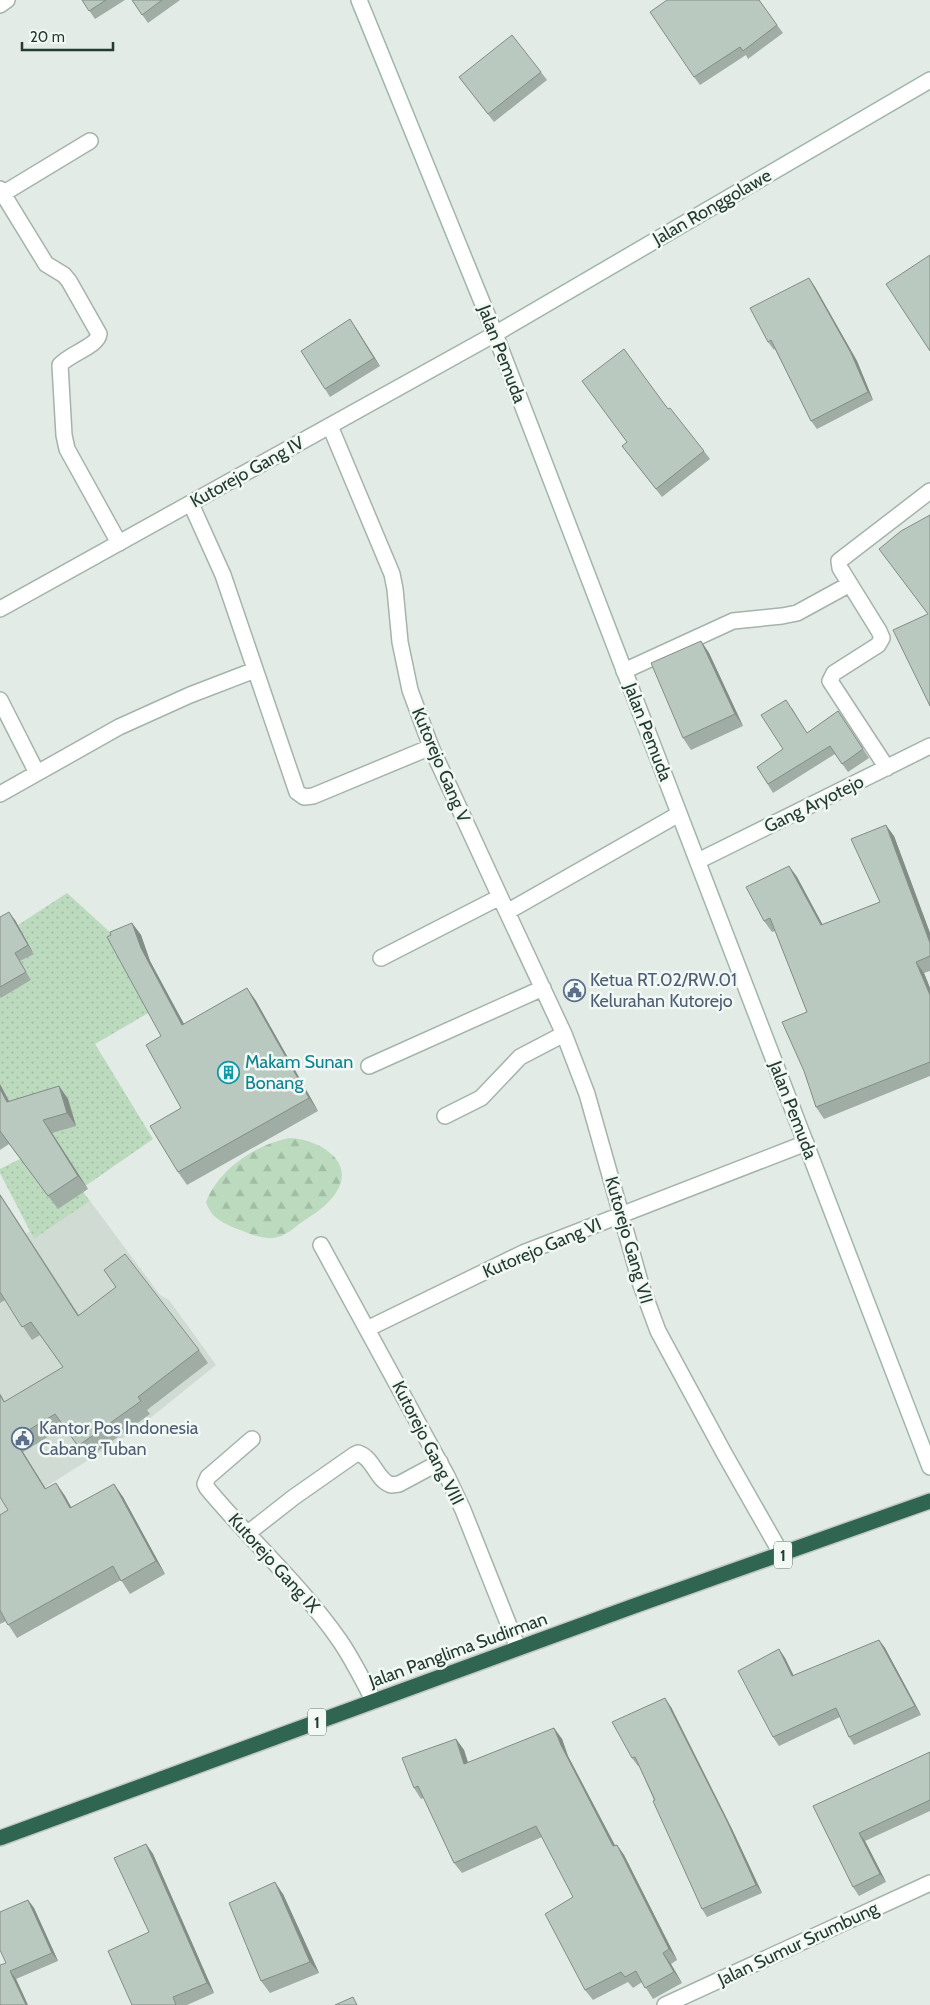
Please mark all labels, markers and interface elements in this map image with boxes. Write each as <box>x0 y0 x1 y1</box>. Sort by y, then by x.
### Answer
scale bar <box>22 20 114 52</box>
text: 20 m <box>30 28 65 46</box>
street label: Jalan Ronggolawe <box>648 164 775 250</box>
street label: Jalan Pemuda <box>473 301 531 406</box>
street label: Kutorejo Gang IV <box>186 432 308 512</box>
street label: Jalan Pemuda <box>619 679 677 784</box>
street label: Kutorejo Gang V <box>407 704 475 826</box>
street label: Gang Aryotejo <box>761 770 868 838</box>
place label: Ketua RT.02/RW.01 Kelurahan Kutorejo <box>590 969 737 1012</box>
public building icon: Ketua RT.02/RW.01 Kelurahan Kutorejo <box>562 978 586 1002</box>
place label: Makam Sunan Bonang <box>245 1051 353 1094</box>
street label: Jalan Pemuda <box>764 1057 822 1162</box>
building icon: Makam Sunan Bonang <box>217 1060 241 1084</box>
street label: Kutorejo Gang VII <box>600 1174 658 1306</box>
street label: Kutorejo Gang VI <box>479 1213 605 1283</box>
street label: Kutorejo Gang VIII <box>387 1377 469 1509</box>
place label: Kantor Pos Indonesia Cabang Tuban <box>39 1417 199 1460</box>
public building icon: Kantor Pos Indonesia Cabang Tuban <box>11 1426 35 1450</box>
street label: Kutorejo Gang IX <box>223 1509 325 1618</box>
road number: 1 <box>774 1542 792 1568</box>
street label: Jalan Panglima Sudirman <box>365 1607 550 1693</box>
road number: 1 <box>308 1708 326 1735</box>
street label: Jalan Sumur Srumbung <box>713 1897 883 1991</box>

